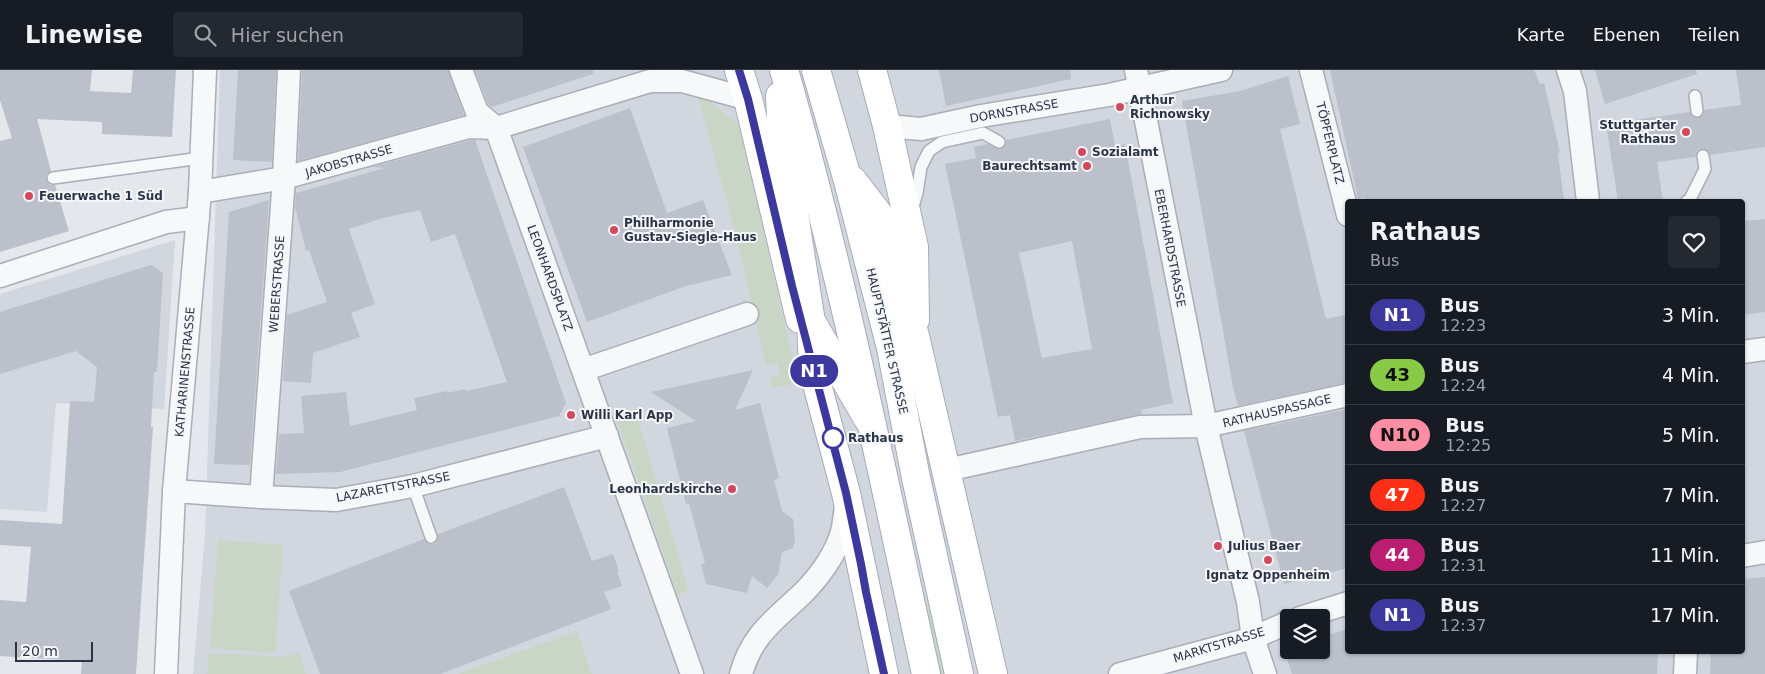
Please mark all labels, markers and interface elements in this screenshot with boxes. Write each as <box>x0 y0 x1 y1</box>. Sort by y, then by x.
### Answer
search box <box>173 12 523 57</box>
text: Linewise <box>25 21 143 49</box>
icon: search <box>191 21 219 49</box>
text: Hier suchen <box>231 24 344 46</box>
text: Karte <box>1517 24 1565 45</box>
text: Ebenen <box>1593 24 1661 45</box>
text: Teilen <box>1689 24 1740 45</box>
place label: Arthur Richnowsky <box>1130 93 1210 121</box>
street label: DORNSTRASSE <box>969 96 1059 126</box>
street label: TÖPFERPLATZ <box>1313 99 1349 185</box>
marker: Arthur Richnowsky <box>1114 101 1126 113</box>
place label: Stuttgarter Rathaus <box>1599 118 1676 146</box>
marker: Stuttgarter Rathaus <box>1680 126 1692 138</box>
street label: JAKOBSTRASSE <box>303 142 394 180</box>
place label: Sozialamt <box>1092 145 1159 159</box>
marker: Sozialamt <box>1076 146 1088 158</box>
place label: Baurechtsamt <box>982 159 1077 173</box>
marker: Baurechtsamt <box>1081 160 1093 172</box>
street label: EBERHARDSTRASSE <box>1152 188 1188 308</box>
place label: Feuerwache 1 Süd <box>39 189 163 203</box>
marker: Feuerwache 1 Süd <box>23 190 35 202</box>
place label: Philharmonie Gustav-Siegle-Haus <box>624 216 757 244</box>
button: heart <box>1668 216 1720 268</box>
text: Rathaus <box>1370 218 1481 246</box>
street label: LEONHARDSPLATZ <box>524 223 576 333</box>
marker: Philharmonie Gustav-Siegle-Haus <box>608 224 620 236</box>
street label: WEBERSTRASSE <box>267 235 287 333</box>
text: Bus <box>1370 251 1399 270</box>
street label: HAUPTSTÄTTER STRASSE <box>863 266 912 416</box>
text: Bus <box>1440 294 1479 316</box>
text: N1 <box>1384 304 1411 325</box>
text: 3 Min. <box>1662 304 1720 326</box>
street label: KATHARINENSTRASSE <box>172 306 198 438</box>
text: 12:23 <box>1440 316 1486 335</box>
text: Bus <box>1440 354 1479 376</box>
line badge: N1 <box>792 355 836 387</box>
text: N1 <box>800 360 828 381</box>
text: 43 <box>1385 364 1410 385</box>
text: 4 Min. <box>1662 364 1720 386</box>
text: 12:24 <box>1440 376 1486 395</box>
street label: RATHAUSPASSAGE <box>1221 392 1333 430</box>
place label: Willi Karl App <box>581 408 673 422</box>
marker: Willi Karl App <box>565 409 577 421</box>
text: Bus <box>1445 414 1484 436</box>
text: N10 <box>1380 424 1420 445</box>
text: 5 Min. <box>1662 424 1720 446</box>
marker: Rathaus <box>822 427 844 449</box>
place label: Rathaus <box>848 431 903 445</box>
text: 12:25 <box>1445 436 1491 455</box>
street label: LAZARETTSTRASSE <box>335 469 451 505</box>
text: Bus <box>1440 474 1479 496</box>
place label: Leonhardskirche <box>609 482 722 496</box>
marker: Leonhardskirche <box>726 483 738 495</box>
text: 47 <box>1385 484 1410 505</box>
text: 7 Min. <box>1662 484 1720 506</box>
text: 12:27 <box>1440 496 1486 515</box>
text: Bus <box>1440 534 1479 556</box>
place label: Julius Baer <box>1227 539 1300 553</box>
marker: Julius Baer <box>1212 540 1224 552</box>
text: 44 <box>1385 544 1410 565</box>
text: 11 Min. <box>1650 544 1720 566</box>
marker: Ignatz Oppenheim <box>1262 554 1274 566</box>
text: 12:31 <box>1440 556 1486 575</box>
place label: Ignatz Oppenheim <box>1206 568 1330 582</box>
text: Bus <box>1440 594 1479 616</box>
text: N1 <box>1384 604 1411 625</box>
text: 17 Min. <box>1650 604 1720 626</box>
map controls <box>1280 609 1330 659</box>
button: layers <box>1280 609 1330 659</box>
text: 12:37 <box>1440 616 1486 635</box>
street label: MARKTSTRASSE <box>1172 624 1266 666</box>
scale bar <box>15 639 92 662</box>
text: 20 m <box>22 643 58 659</box>

